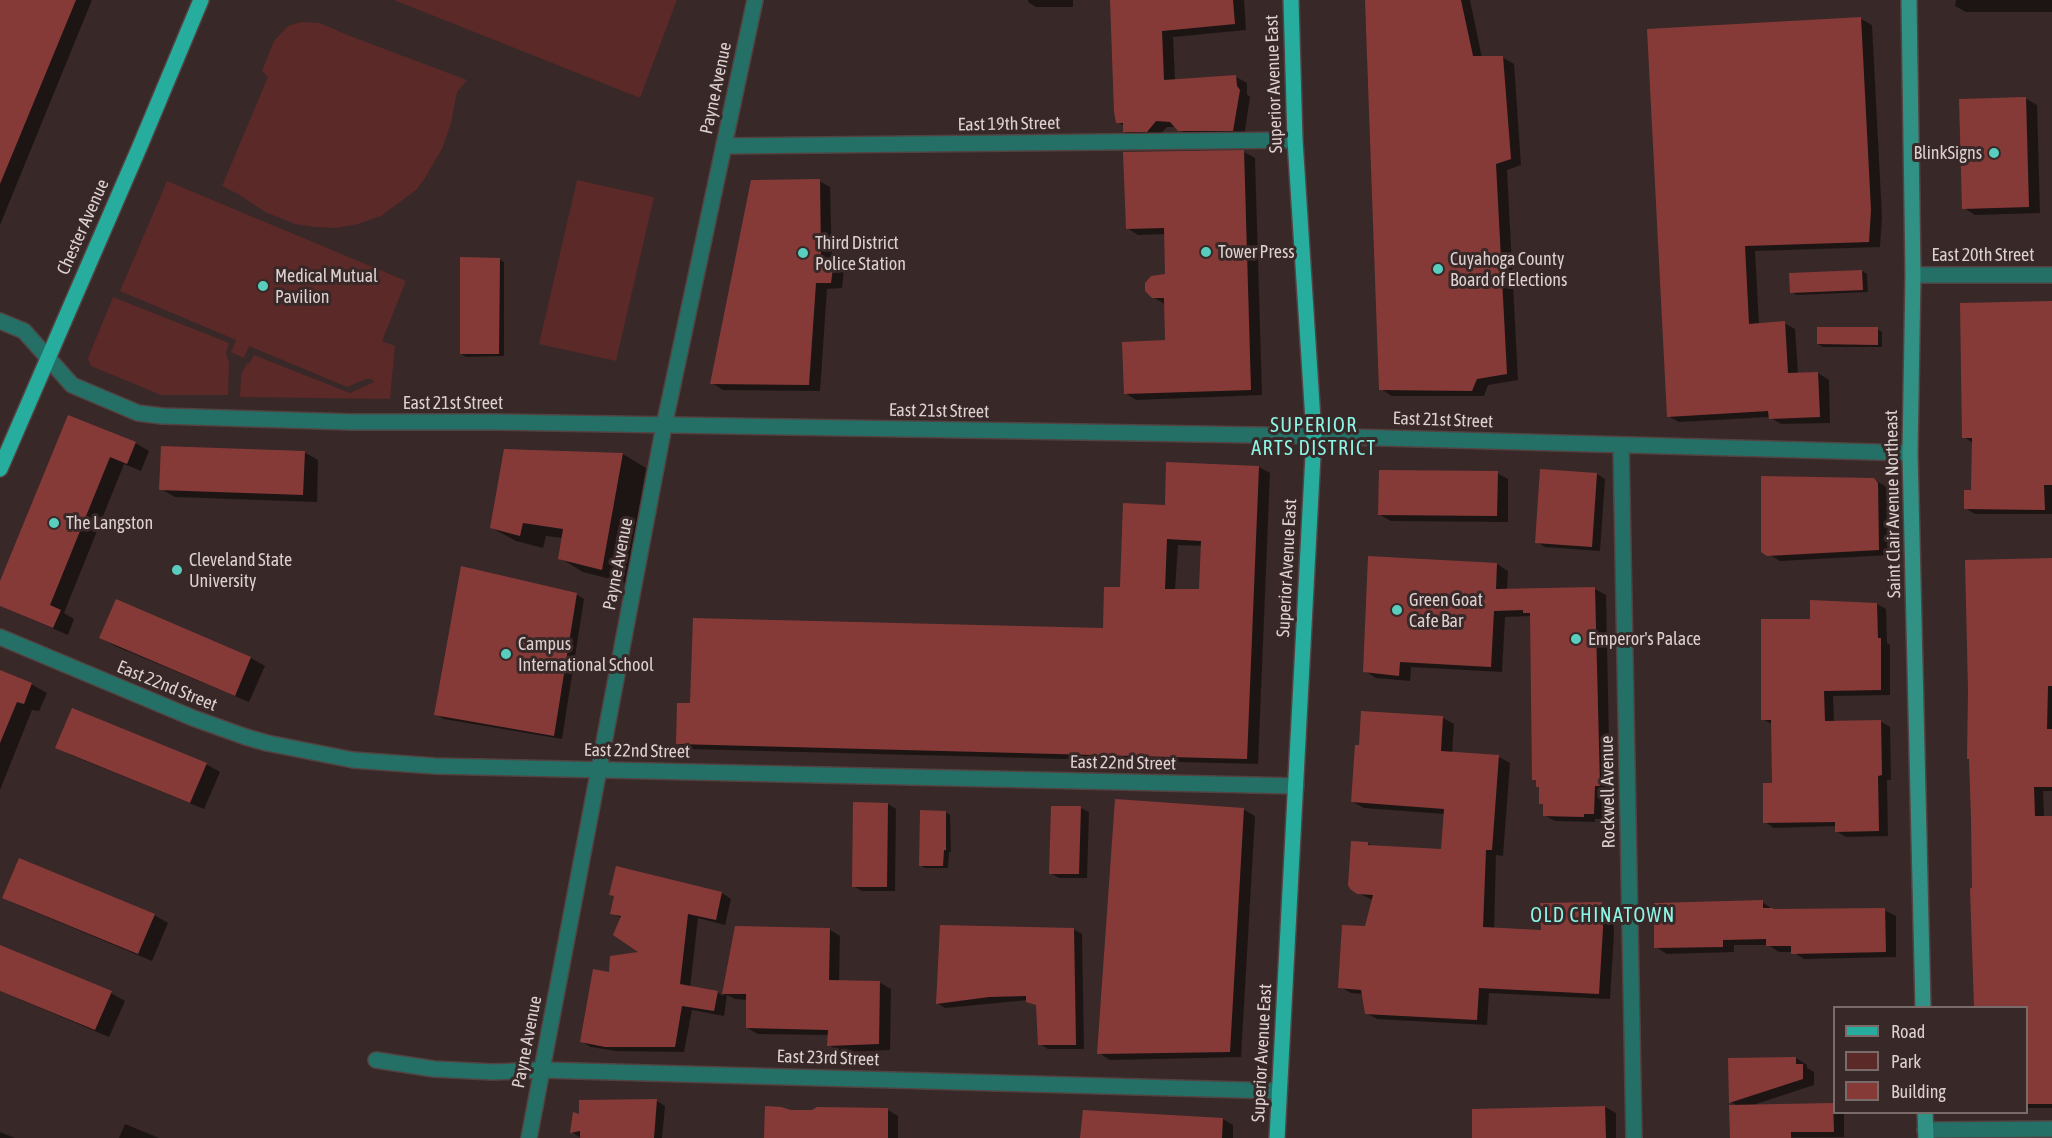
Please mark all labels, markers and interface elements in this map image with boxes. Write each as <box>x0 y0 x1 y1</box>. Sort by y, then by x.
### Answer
street label: Superior Avenue East <box>1261 14 1287 154</box>
street label: Payne Avenue <box>696 40 736 136</box>
street label: East 19th Street <box>957 112 1061 136</box>
place label: BlinkSigns <box>1913 142 1982 164</box>
marker: BlinkSigns <box>1987 146 2001 160</box>
street label: Chester Avenue <box>52 176 114 278</box>
place label: Third District Police Station <box>815 232 906 274</box>
place label: Tower Press <box>1218 241 1295 263</box>
street label: East 20th Street <box>1932 244 2034 266</box>
marker: Tower Press <box>1199 245 1213 259</box>
marker: Third District Police Station <box>796 246 810 260</box>
place label: Cuyahoga County Board of Elections <box>1450 248 1567 290</box>
marker: Cuyahoga County Board of Elections <box>1431 262 1445 276</box>
place label: Medical Mutual Pavilion <box>275 265 378 308</box>
marker: Medical Mutual Pavilion <box>256 279 270 293</box>
street label: East 21st Street <box>403 392 503 414</box>
street label: East 21st Street <box>889 399 989 423</box>
street label: East 21st Street <box>1392 407 1494 433</box>
street label: Saint Clair Avenue Northeast <box>1881 410 1905 598</box>
district label: SUPERIOR ARTS DISTRICT <box>1251 414 1377 461</box>
street label: Superior Avenue East <box>1273 498 1301 638</box>
place label: The Langston <box>66 512 153 534</box>
marker: The Langston <box>47 516 61 530</box>
street label: Payne Avenue <box>598 516 638 612</box>
place label: Cleveland State University <box>189 549 292 592</box>
marker: Cleveland State University <box>170 563 184 577</box>
place label: Green Goat Cafe Bar <box>1409 589 1483 632</box>
marker: Green Goat Cafe Bar <box>1390 603 1404 617</box>
place label: Emperor's Palace <box>1588 628 1701 650</box>
marker: Emperor's Palace <box>1569 632 1583 646</box>
place label: Campus International School <box>518 633 654 676</box>
marker: Campus International School <box>499 647 513 661</box>
street label: East 22nd Street <box>114 656 220 716</box>
street label: Rockwell Avenue <box>1596 736 1620 848</box>
street label: East 22nd Street <box>584 739 690 763</box>
street label: East 22nd Street <box>1070 751 1176 775</box>
district label: OLD CHINATOWN <box>1530 904 1676 928</box>
street label: Superior Avenue East <box>1248 983 1276 1123</box>
street label: Payne Avenue <box>507 994 547 1090</box>
legend <box>1833 1006 2028 1114</box>
text: Road <box>1891 1021 1925 1042</box>
street label: East 23rd Street <box>776 1045 880 1071</box>
text: Park <box>1891 1051 1921 1072</box>
text: Building <box>1891 1081 1946 1102</box>

